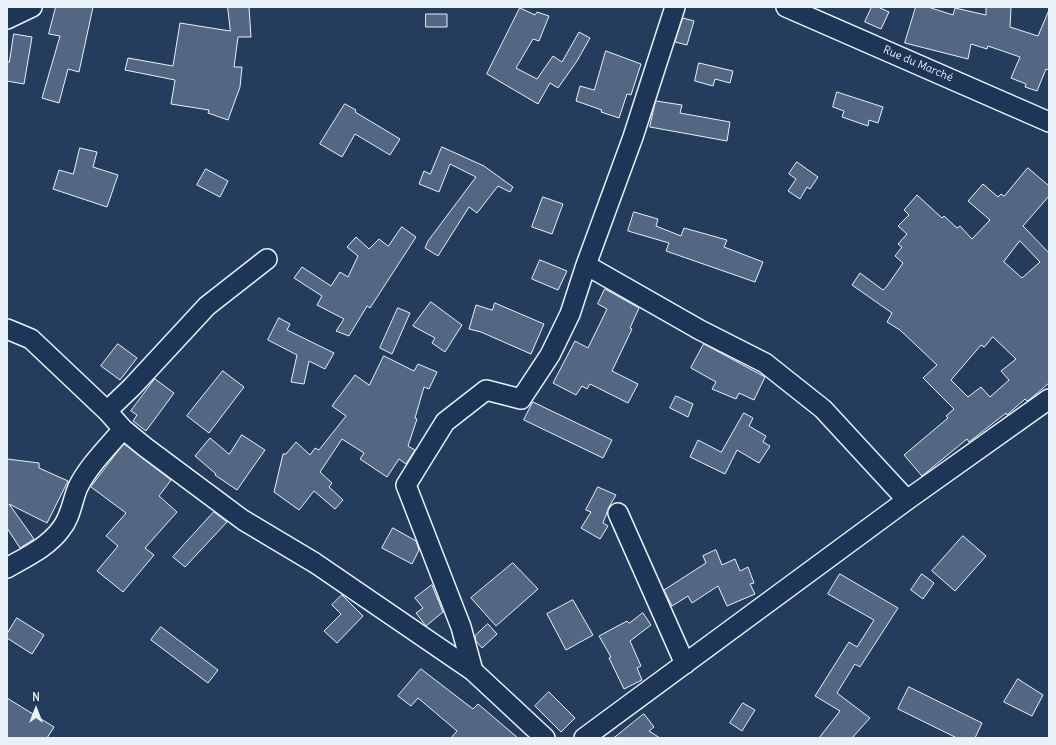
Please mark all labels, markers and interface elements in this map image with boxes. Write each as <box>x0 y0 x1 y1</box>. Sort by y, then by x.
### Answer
street label: Rue du Marché <box>881 43 955 85</box>
north arrow <box>16 689 56 729</box>
text: N <box>32 690 40 704</box>

